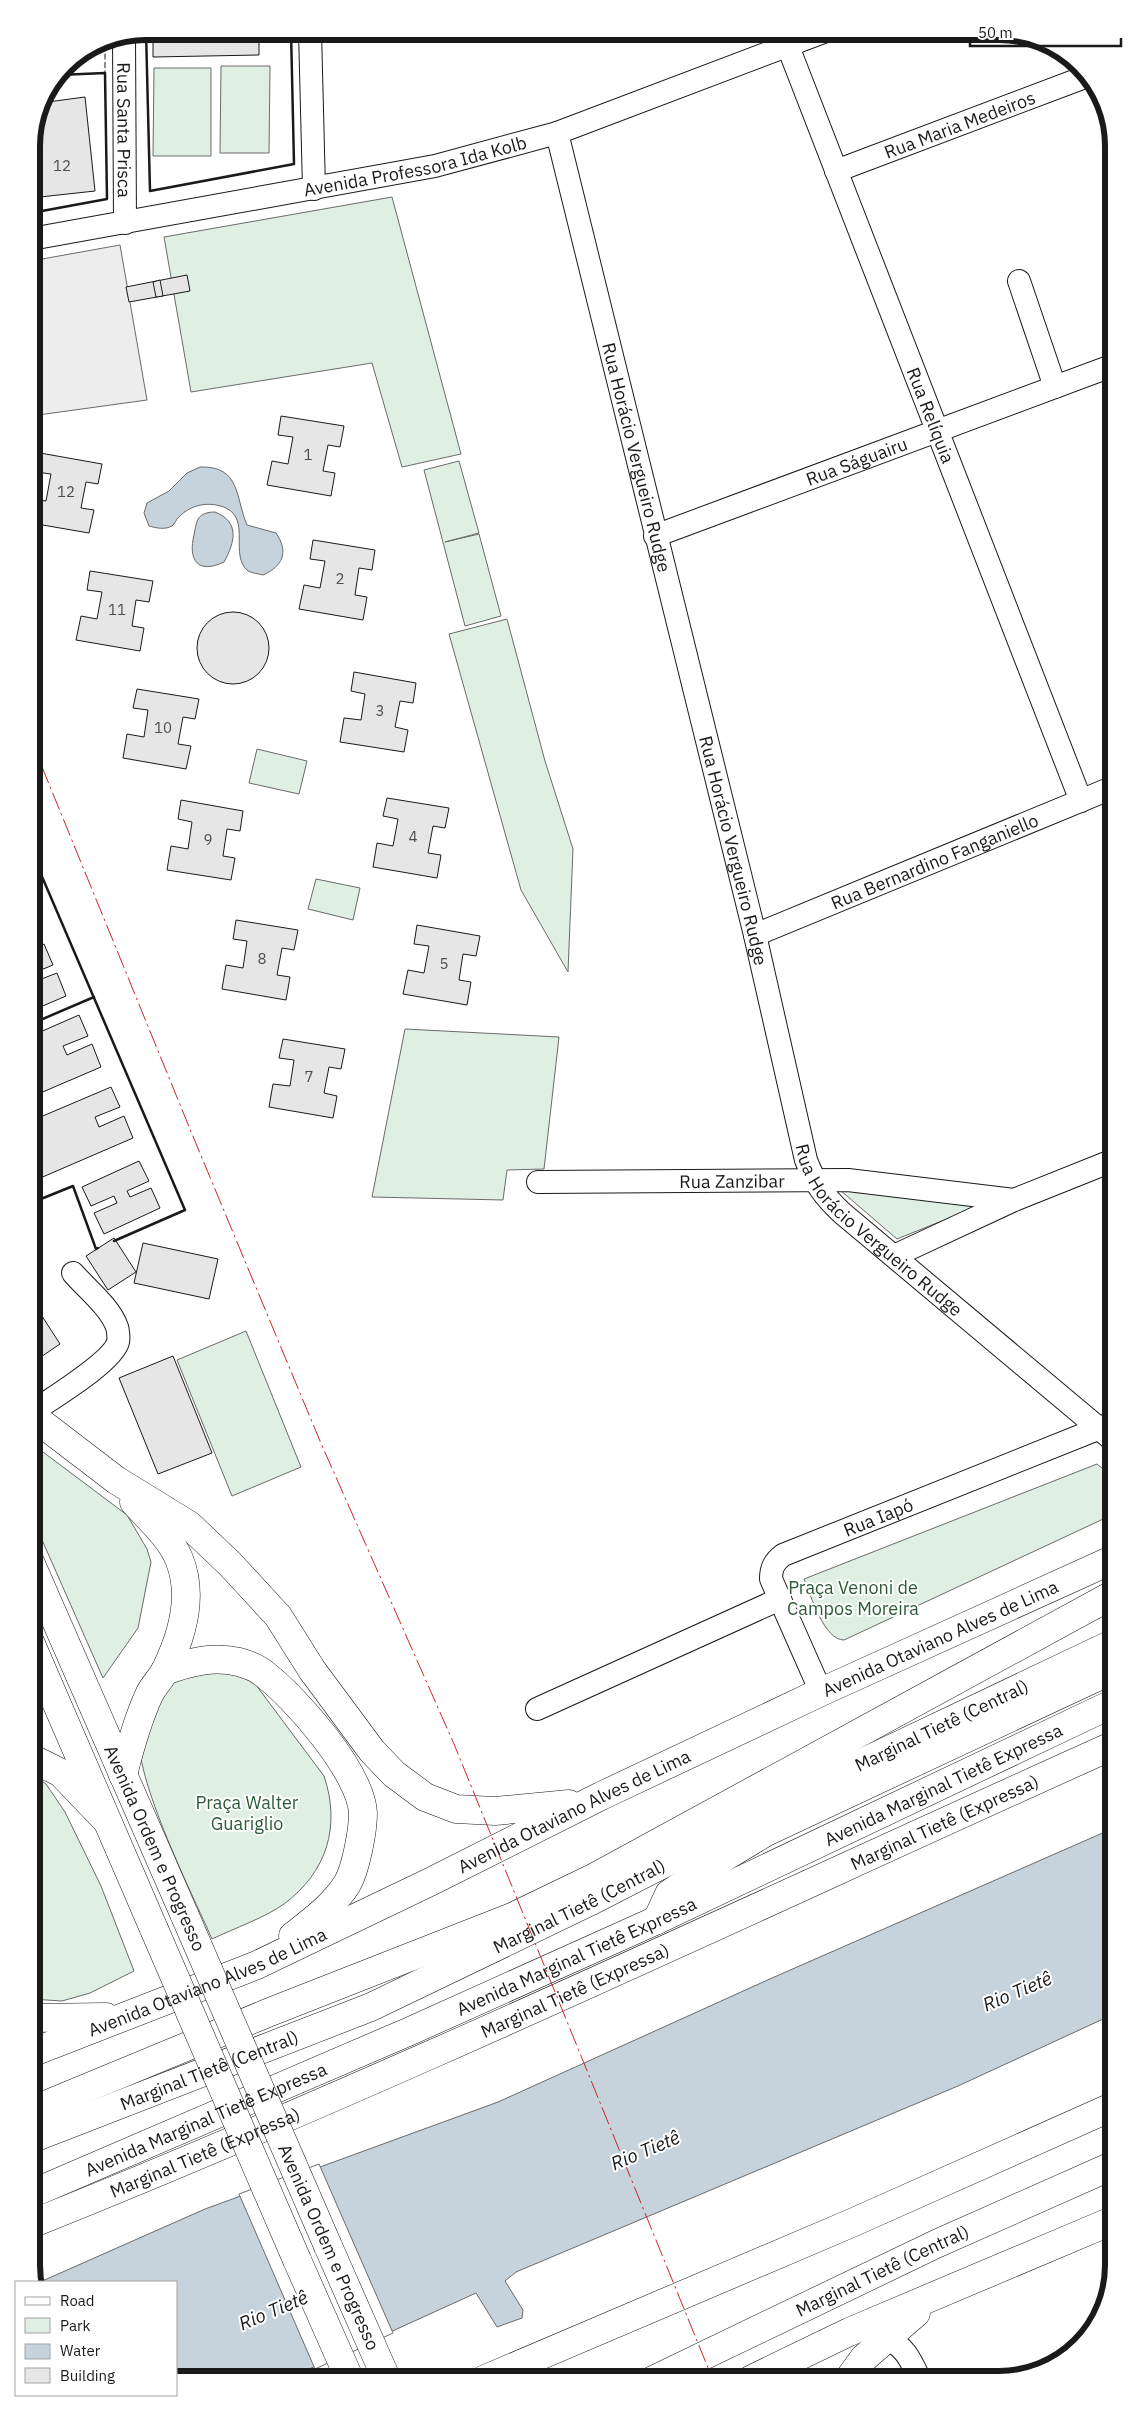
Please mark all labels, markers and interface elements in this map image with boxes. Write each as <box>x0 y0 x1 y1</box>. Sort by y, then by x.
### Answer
scale bar <box>970 15 1121 47</box>
text: 50 m <box>978 23 1013 42</box>
street label: Rua Santa Prisca <box>113 62 136 198</box>
street label: Rua Maria Medeiros <box>881 85 1038 163</box>
street label: Avenida Professora Ida Kolb <box>302 130 529 201</box>
house number: 12 <box>53 156 71 175</box>
street label: Rua Horácio Vergueiro Rudge <box>598 340 676 574</box>
street label: Rua Relíquia <box>902 364 960 467</box>
street label: Rua Ságuairu <box>803 432 910 490</box>
house number: 1 <box>303 445 313 464</box>
house number: 12 <box>57 482 75 501</box>
house number: 2 <box>335 569 345 588</box>
house number: 11 <box>108 600 126 619</box>
house number: 3 <box>375 701 385 720</box>
house number: 10 <box>154 718 172 737</box>
street label: Rua Horácio Vergueiro Rudge <box>695 733 773 968</box>
street label: Rua Bernardino Fanganiello <box>827 808 1042 914</box>
house number: 4 <box>408 827 418 846</box>
house number: 9 <box>203 830 213 849</box>
house number: 8 <box>257 949 267 968</box>
house number: 5 <box>439 954 449 973</box>
house number: 7 <box>304 1067 314 1086</box>
street label: Rua Horácio Vergueiro Rudge <box>791 1141 968 1321</box>
street label: Rua Zanzibar <box>679 1169 785 1193</box>
street label: Rua Iapó <box>840 1493 916 1541</box>
street label: Avenida Otaviano Alves de Lima <box>819 1574 1062 1701</box>
park label: Praça Venoni de Campos Moreira <box>787 1576 919 1620</box>
street label: Marginal Tietê (Central) <box>851 1674 1032 1776</box>
street label: Avenida Marginal Tietê Expressa <box>820 1718 1066 1851</box>
street label: Avenida Ordem e Progresso <box>99 1741 211 1955</box>
street label: Avenida Otaviano Alves de Lima <box>454 1744 694 1878</box>
street label: Marginal Tietê (Expressa) <box>847 1769 1042 1875</box>
park label: Praça Walter Guariglio <box>196 1791 299 1835</box>
street label: Marginal Tietê (Central) <box>489 1853 669 1958</box>
street label: Avenida Marginal Tietê Expressa <box>453 1891 700 2020</box>
street label: Avenida Otaviano Alves de Lima <box>84 1922 331 2041</box>
street label: Marginal Tietê (Expressa) <box>477 1938 673 2043</box>
water label: Rio Tietê <box>979 1966 1055 2016</box>
street label: Marginal Tietê (Central) <box>117 2025 301 2115</box>
street label: Avenida Marginal Tietê Expressa <box>81 2057 330 2181</box>
street label: Marginal Tietê (Expressa) <box>106 2102 303 2202</box>
water label: Rio Tietê <box>607 2125 683 2175</box>
street label: Avenida Ordem e Progresso <box>273 2140 385 2354</box>
street label: Marginal Tietê (Central) <box>792 2219 972 2321</box>
legend <box>15 2281 178 2396</box>
water label: Rio Tietê <box>235 2285 311 2335</box>
text: Road <box>60 2291 95 2310</box>
text: Park <box>60 2316 90 2335</box>
text: Water <box>60 2341 101 2360</box>
text: Building <box>60 2366 115 2385</box>

